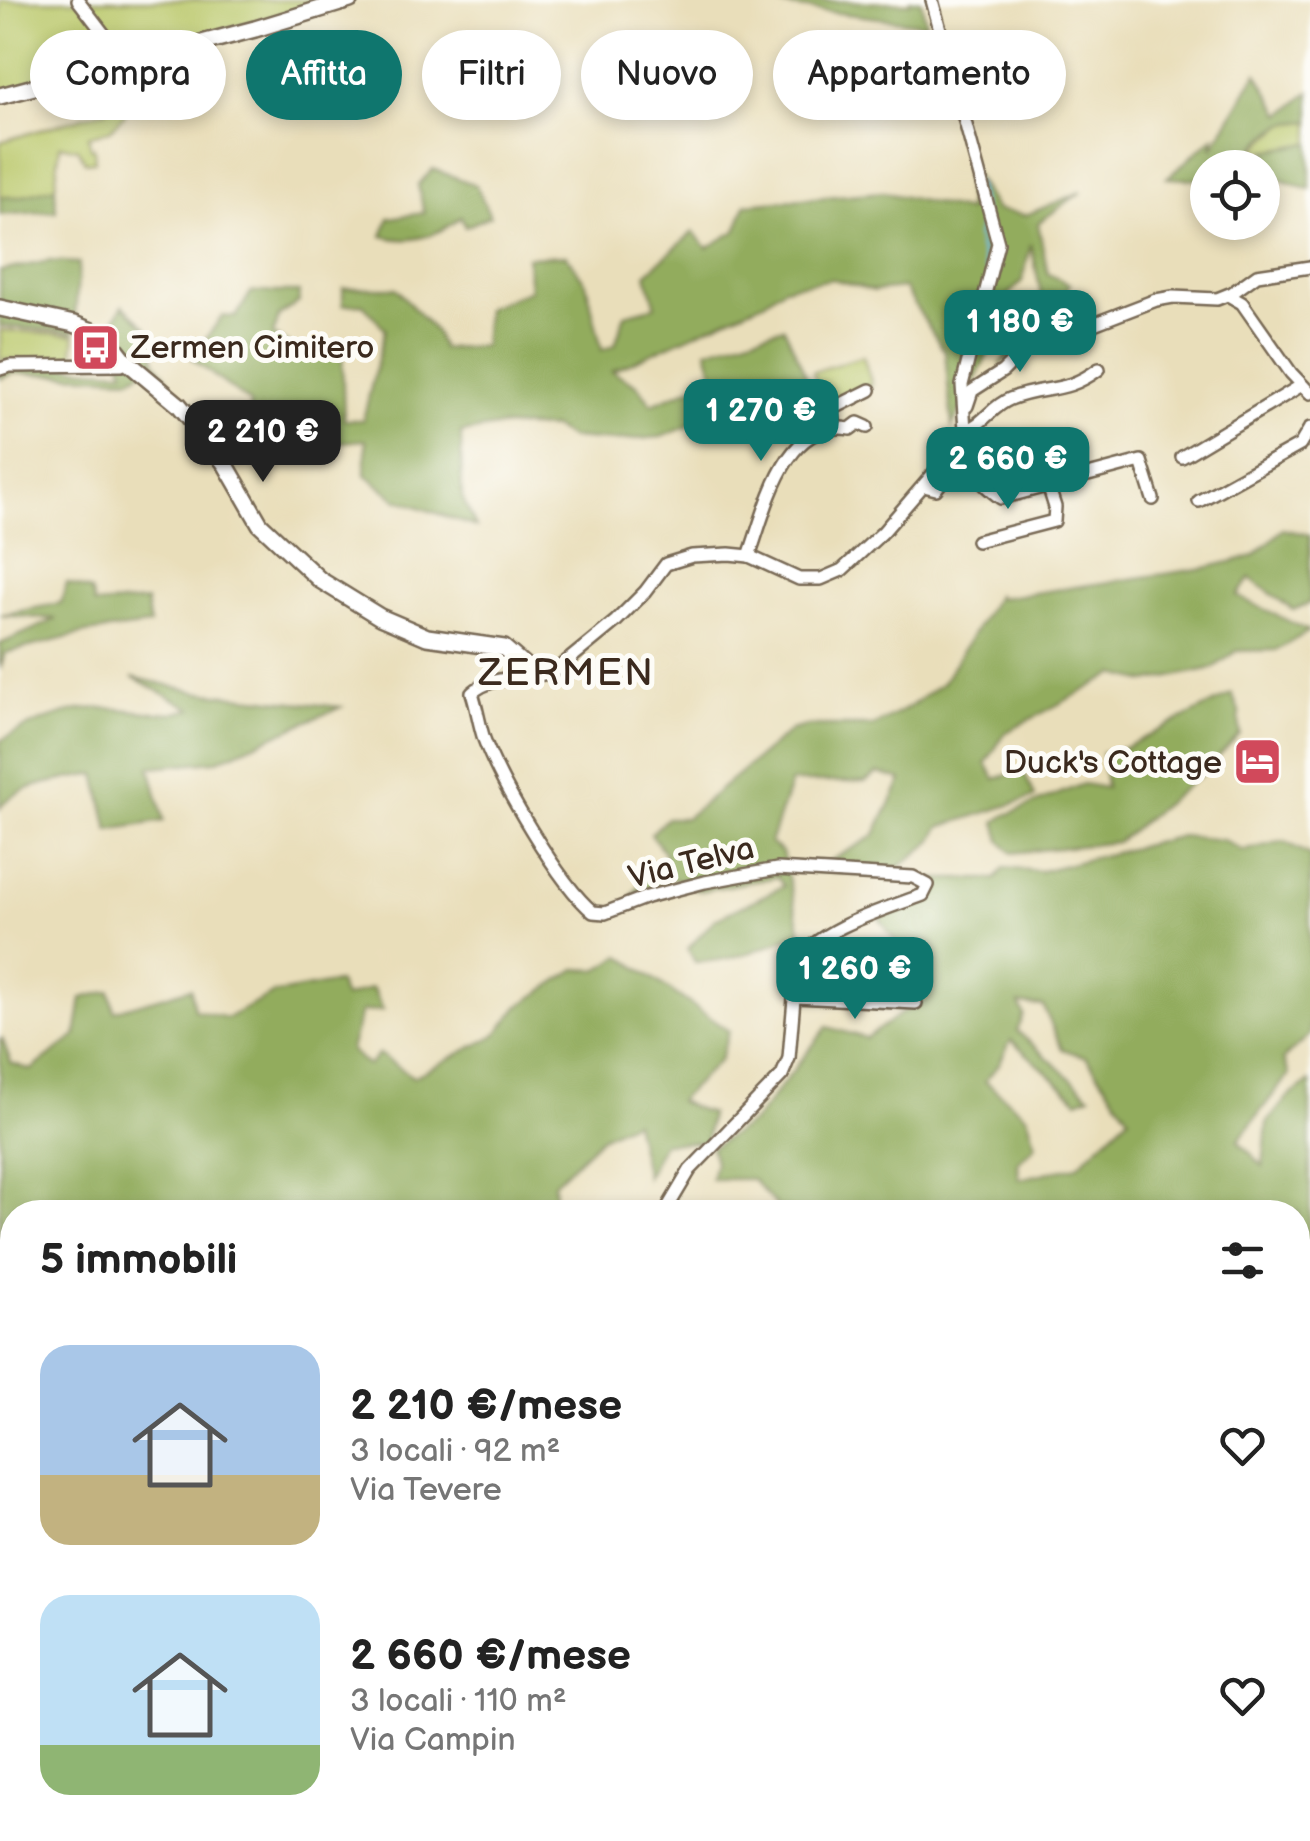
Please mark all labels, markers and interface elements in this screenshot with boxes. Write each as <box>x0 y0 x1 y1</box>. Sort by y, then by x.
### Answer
chip: Compra <box>30 30 226 120</box>
chip: Affitta <box>246 30 402 120</box>
chip: Filtri <box>422 30 561 120</box>
chip: Nuovo <box>581 30 753 120</box>
chip: Appartamento <box>773 30 1066 120</box>
map controls <box>1190 150 1280 240</box>
button: locate <box>1190 150 1280 240</box>
pin: 1 180 € <box>928 290 1112 375</box>
text: 1 180 € <box>966 303 1074 342</box>
bus stop icon: Zermen Cimitero <box>70 321 122 373</box>
place label: Zermen Cimitero <box>130 329 374 368</box>
pin: 1 270 € <box>669 379 853 464</box>
text: 1 270 € <box>706 392 816 431</box>
pin: 2 210 € <box>171 400 355 485</box>
text: 2 210 € <box>207 413 319 452</box>
pin: 2 660 € <box>916 427 1100 512</box>
text: 2 660 € <box>948 440 1068 479</box>
district label: ZERMEN <box>478 651 655 696</box>
hotel icon: Duck's Cottage <box>1231 736 1283 788</box>
place label: Duck's Cottage <box>1004 744 1222 783</box>
street label: Via Telva <box>624 829 758 898</box>
pin: 1 260 € <box>763 937 947 1022</box>
text: 1 260 € <box>798 950 912 989</box>
icon: filters <box>1215 1233 1270 1288</box>
text: 5 immobili <box>40 1235 237 1286</box>
text: 2 210 €/mese <box>350 1381 622 1432</box>
icon: home <box>120 1385 240 1505</box>
icon: heart <box>1215 1418 1270 1473</box>
text: 3 locali · 92 m² <box>350 1432 560 1471</box>
text: Via Tevere <box>350 1471 502 1510</box>
text: 2 660 €/mese <box>350 1631 631 1682</box>
icon: home <box>120 1635 240 1755</box>
icon: heart <box>1215 1668 1270 1723</box>
text: 3 locali · 110 m² <box>350 1682 567 1721</box>
text: Via Campin <box>350 1721 515 1760</box>

